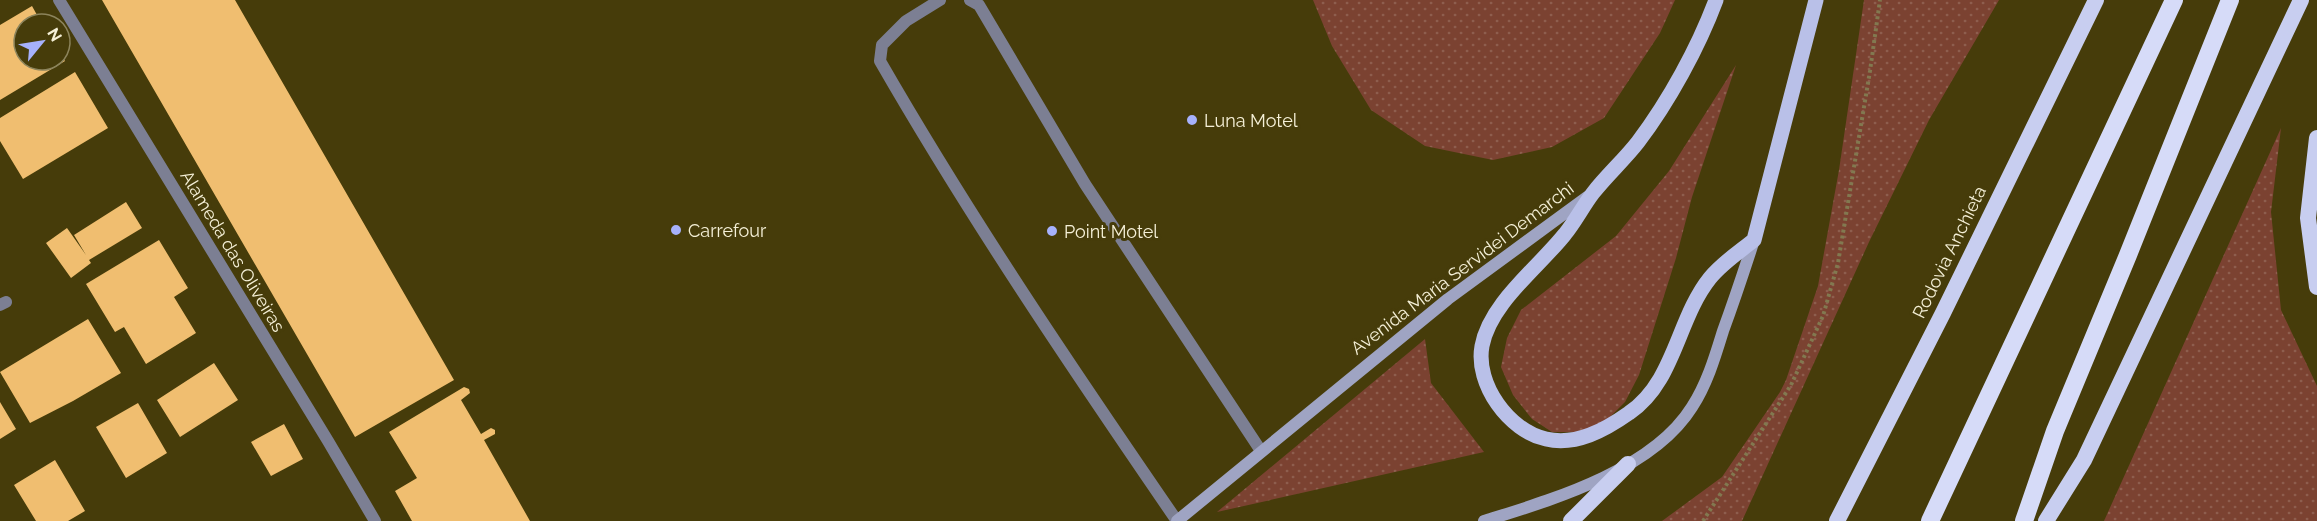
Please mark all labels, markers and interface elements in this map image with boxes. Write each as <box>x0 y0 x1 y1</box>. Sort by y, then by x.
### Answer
north arrow <box>12 12 72 72</box>
text: N <box>43 25 66 45</box>
place label: Luna Motel <box>1204 110 1298 131</box>
marker: Luna Motel <box>1185 113 1199 127</box>
street label: Alameda das Oliveiras <box>176 166 290 336</box>
street label: Avenida Maria Servidei Demarchi <box>1347 177 1577 359</box>
street label: Rodovia Anchieta <box>1908 183 1990 321</box>
place label: Carrefour <box>688 220 767 241</box>
place label: Point Motel <box>1064 221 1158 242</box>
marker: Carrefour <box>669 223 683 237</box>
marker: Point Motel <box>1045 224 1059 238</box>

